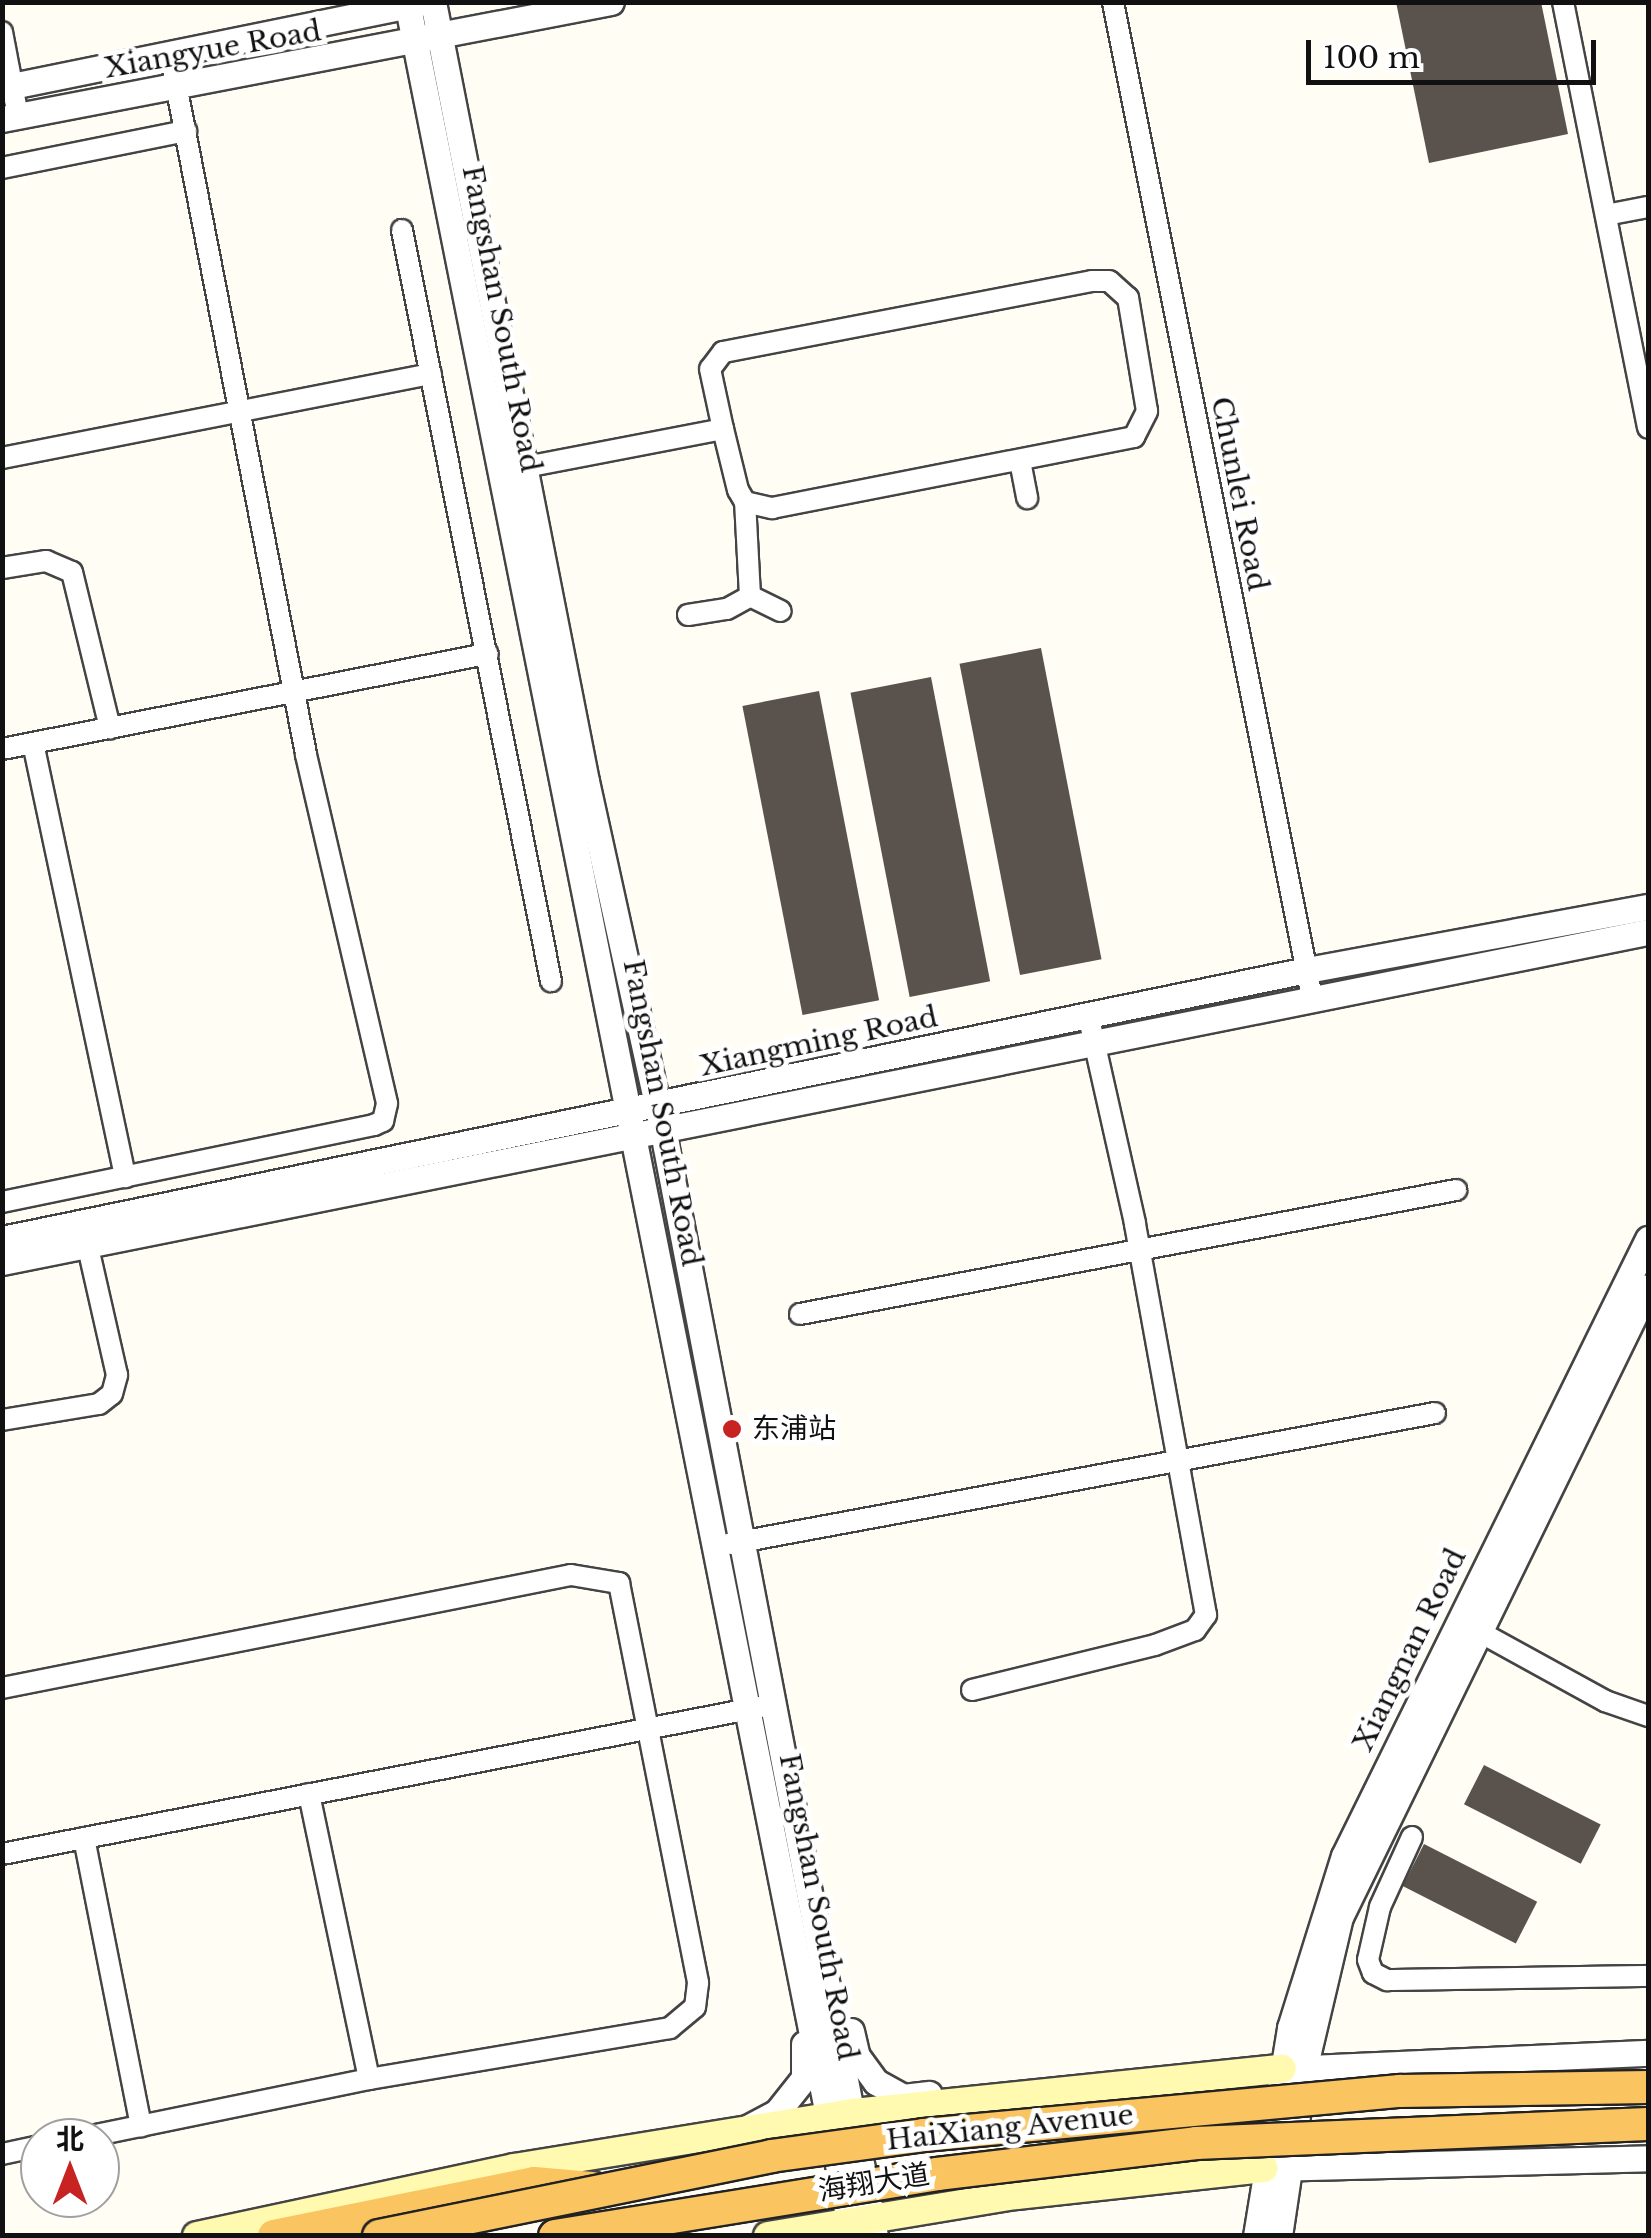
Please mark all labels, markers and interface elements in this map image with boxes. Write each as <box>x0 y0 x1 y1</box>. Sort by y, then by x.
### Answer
street label: Xiangyue Road <box>102 14 324 86</box>
scale bar <box>1311 20 1601 82</box>
text: 100 m <box>1323 39 1420 76</box>
street label: Fangshan South Road <box>455 163 547 475</box>
street label: Chunlei Road <box>1204 394 1274 594</box>
street label: Fangshan South Road <box>616 957 708 1269</box>
street label: Xiangming Road <box>697 1000 941 1084</box>
place label: 东浦站 <box>752 1412 836 1446</box>
marker: 东浦站 <box>721 1418 743 1440</box>
street label: Xiangnan Road <box>1347 1543 1473 1757</box>
street label: Fangshan South Road <box>772 1751 864 2063</box>
street label: HaiXiang Avenue <box>884 2098 1136 2158</box>
north arrow <box>20 2118 120 2218</box>
text: 北 <box>56 2122 84 2157</box>
street label: 海翔大道 <box>816 2158 932 2208</box>

